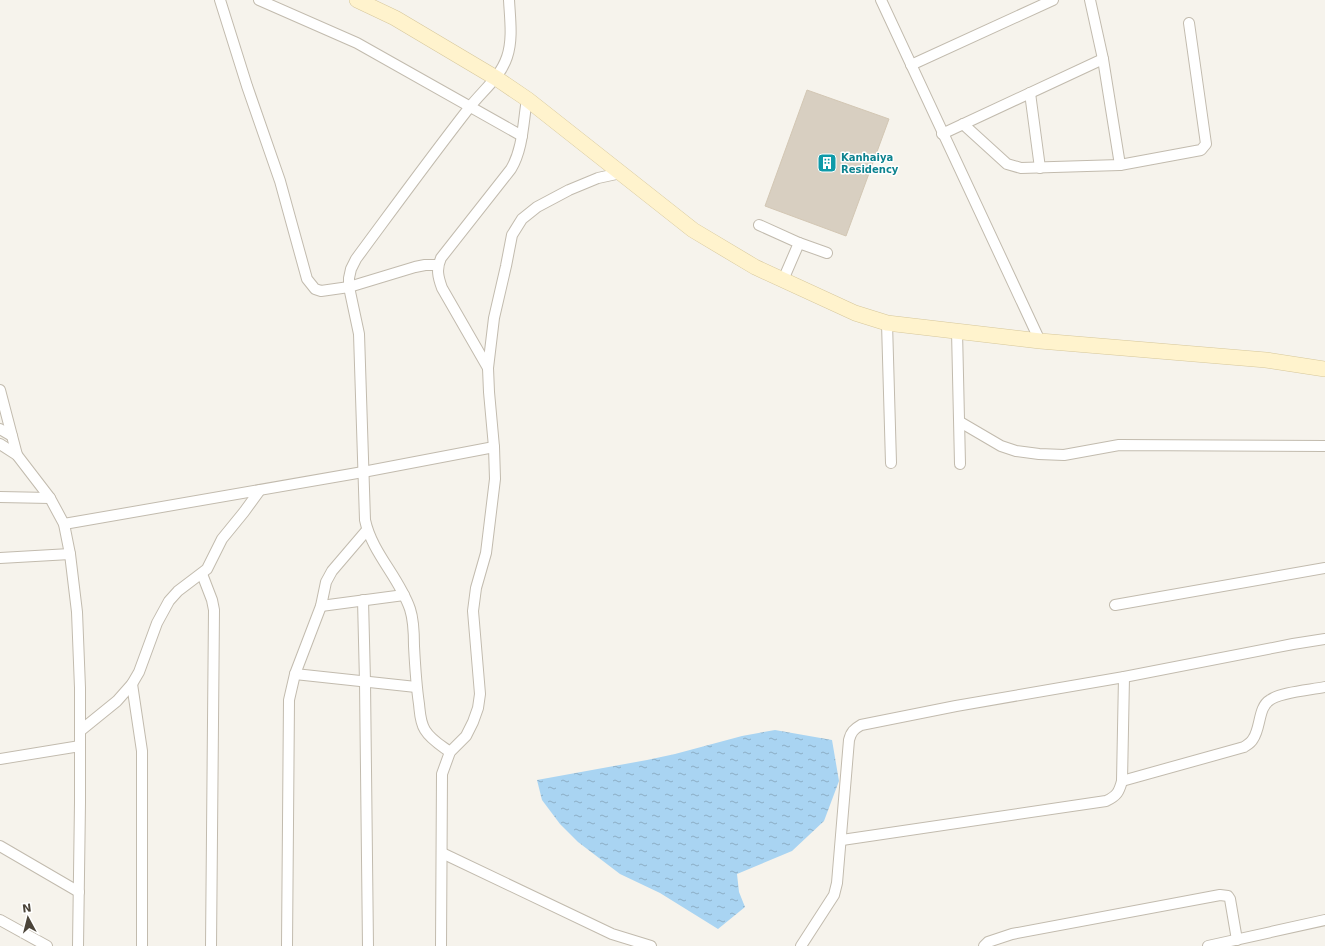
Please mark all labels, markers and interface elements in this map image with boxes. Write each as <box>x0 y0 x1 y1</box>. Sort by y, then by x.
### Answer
building icon: Kanhaiya Residency <box>816 152 838 174</box>
place label: Kanhaiya Residency <box>841 152 899 175</box>
north arrow <box>8 898 48 938</box>
text: N <box>21 902 32 916</box>

